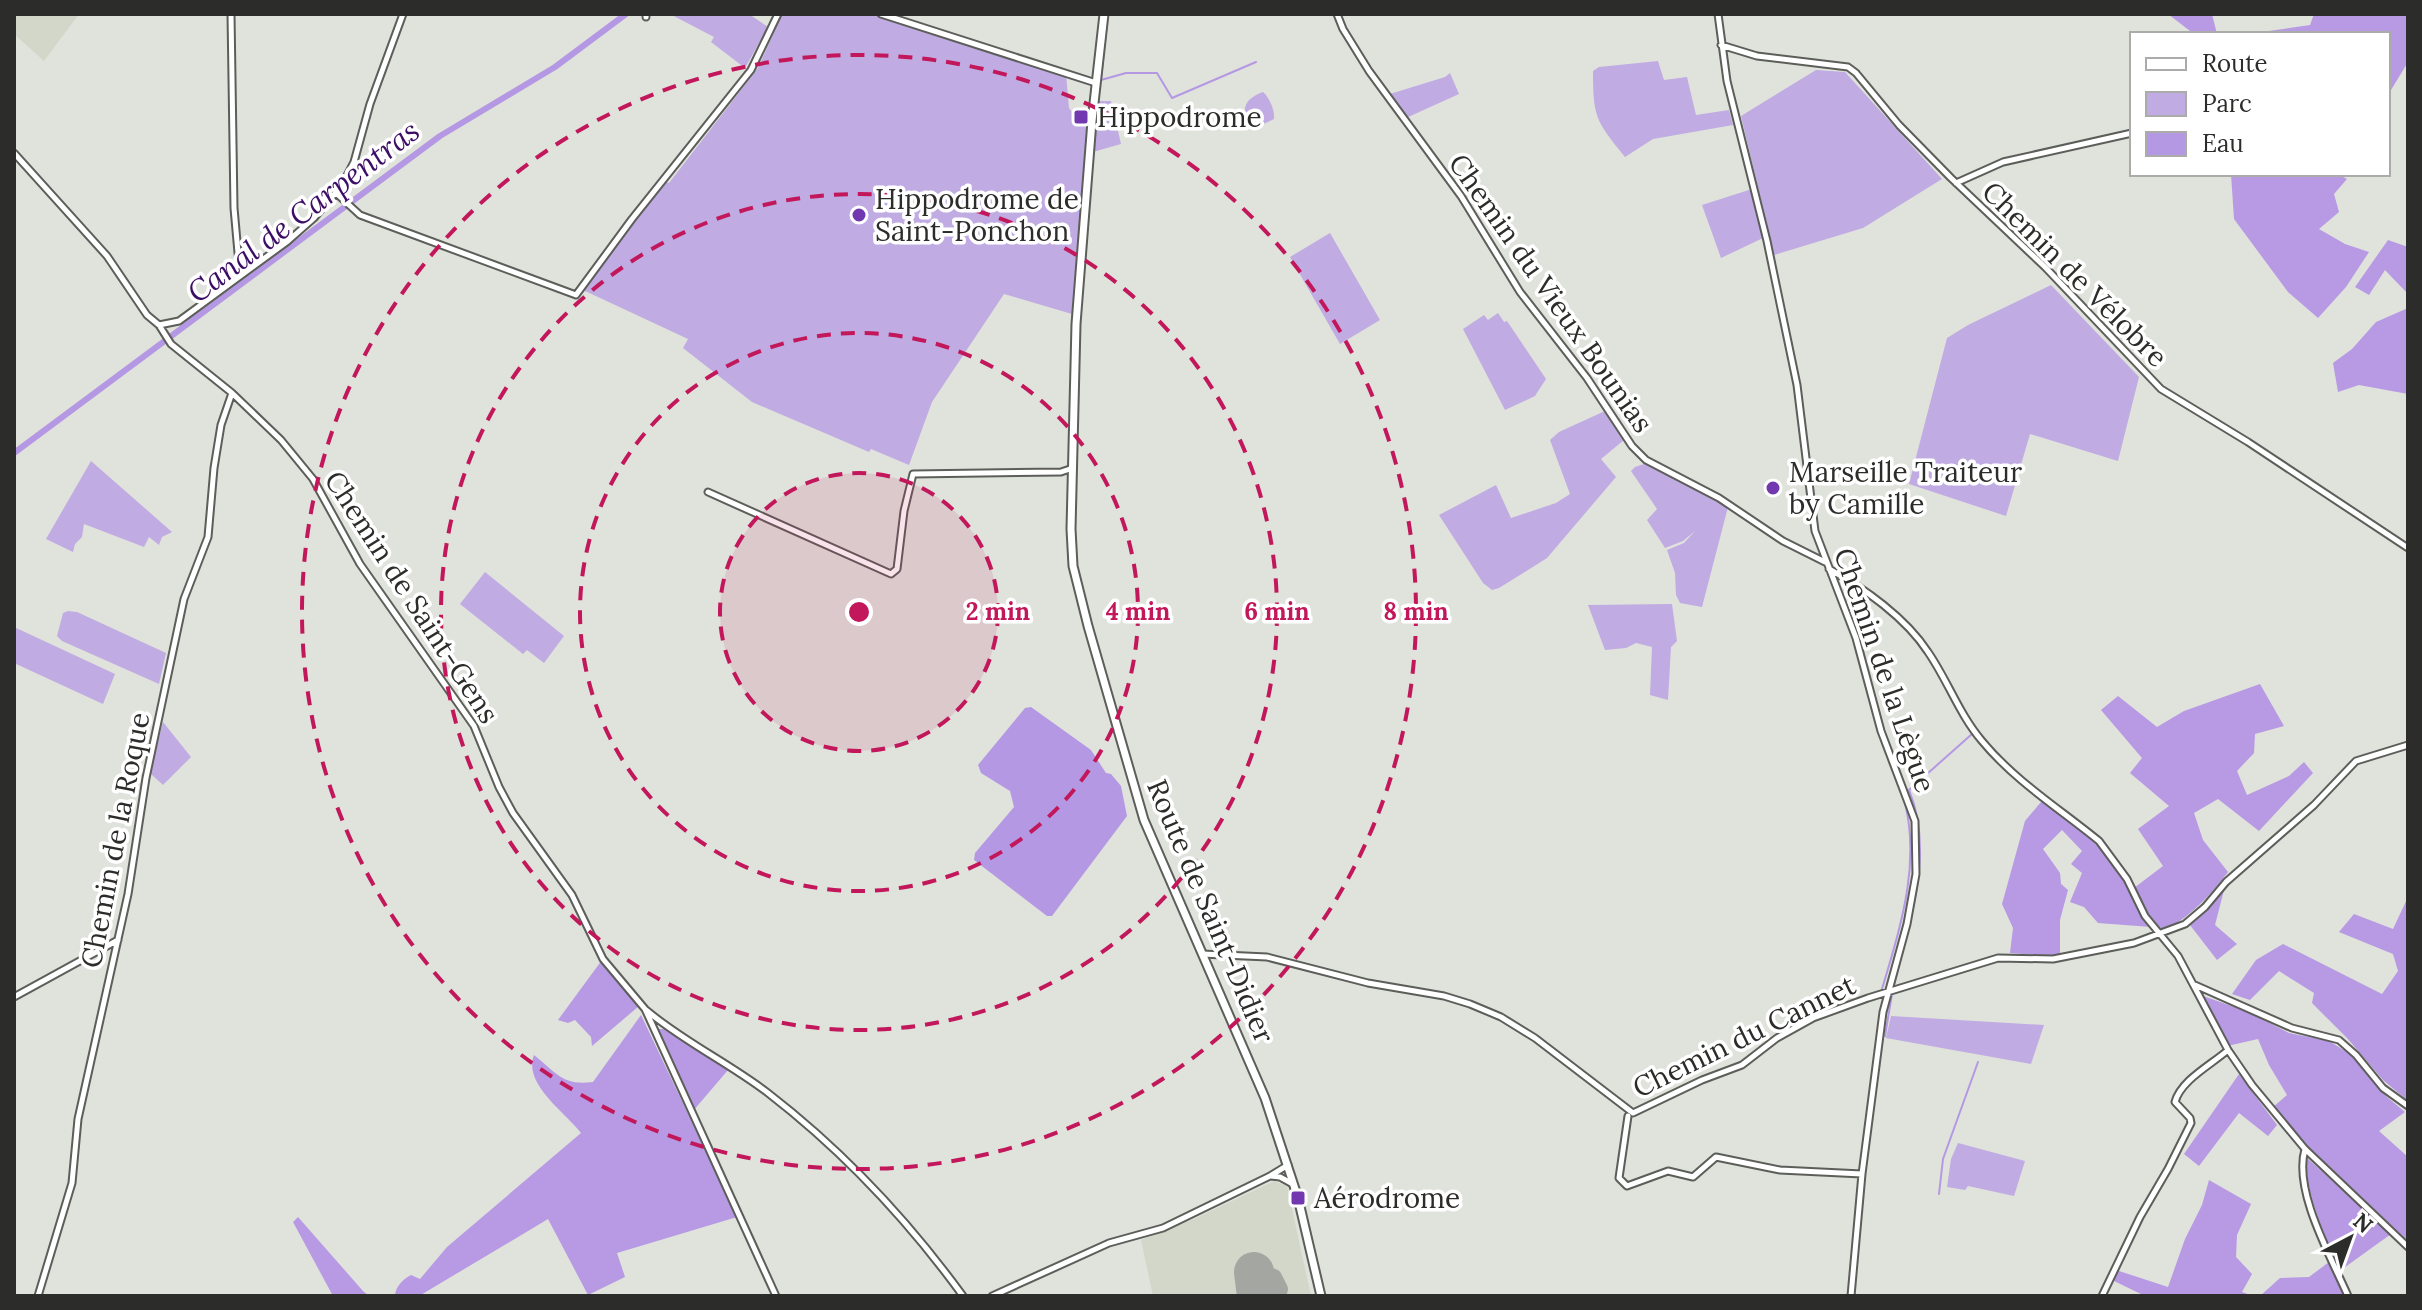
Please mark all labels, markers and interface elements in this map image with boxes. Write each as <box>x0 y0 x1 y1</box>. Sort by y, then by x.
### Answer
legend <box>2130 32 2390 176</box>
text: Route <box>2202 48 2268 79</box>
text: Parc <box>2202 88 2252 119</box>
place label: Hippodrome <box>1097 99 1262 135</box>
marker: Hippodrome <box>1072 108 1090 126</box>
water label: Canal de Carpentras <box>179 111 427 311</box>
text: Eau <box>2202 128 2244 159</box>
street label: Chemin du Vieux Bounias <box>1441 147 1661 439</box>
street label: Chemin de Vélobre <box>1975 174 2175 374</box>
place label: Hippodrome de Saint-Ponchon <box>875 181 1079 249</box>
marker: Hippodrome de Saint-Ponchon <box>850 206 868 224</box>
place label: Marseille Traiteur by Camille <box>1789 454 2022 522</box>
street label: Chemin de Saint-Gens <box>317 464 507 730</box>
marker: Marseille Traiteur by Camille <box>1764 479 1782 497</box>
street label: Chemin de la Lègue <box>1826 543 1944 797</box>
text: 2 min <box>966 596 1030 627</box>
text: 4 min <box>1106 596 1170 627</box>
text: 6 min <box>1244 596 1310 627</box>
text: 8 min <box>1383 596 1449 627</box>
centre of rings <box>845 598 873 626</box>
street label: Chemin de la Roque <box>73 709 157 971</box>
street label: Route de Saint-Didier <box>1139 774 1283 1048</box>
street label: Chemin du Cannet <box>1627 966 1861 1106</box>
place label: Aérodrome <box>1313 1180 1460 1216</box>
marker: Aérodrome <box>1289 1189 1307 1207</box>
north arrow <box>2310 1198 2390 1278</box>
text: N <box>2348 1207 2379 1239</box>

